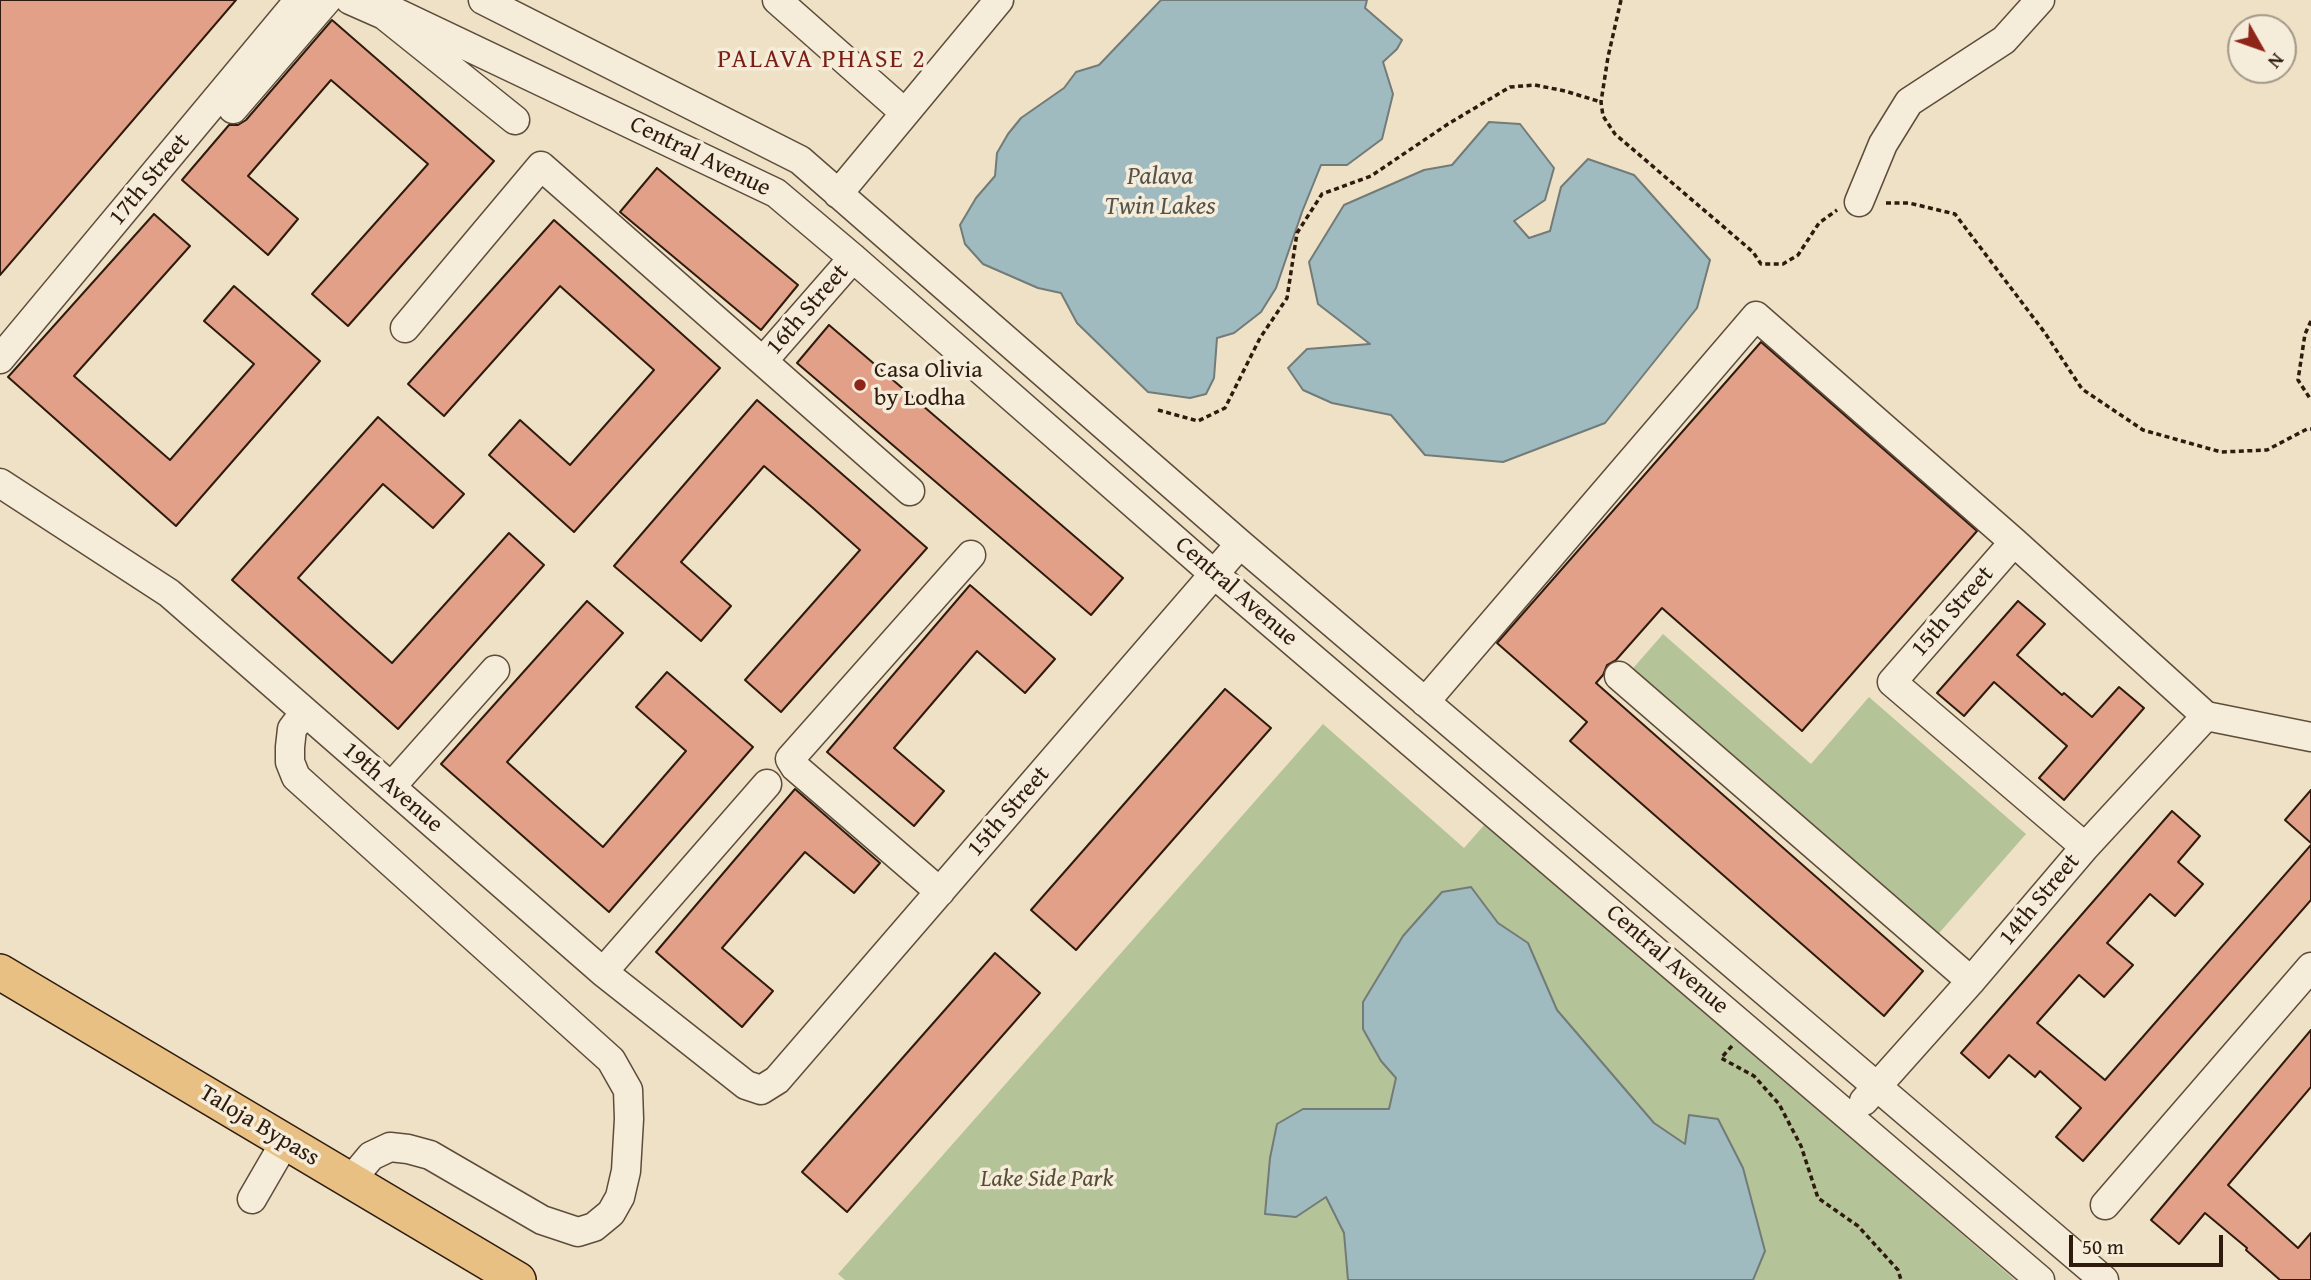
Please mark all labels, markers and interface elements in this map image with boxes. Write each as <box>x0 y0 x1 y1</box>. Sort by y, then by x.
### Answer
north arrow <box>2227 14 2297 84</box>
district label: PALAVA PHASE 2 <box>719 44 925 76</box>
text: N <box>2262 47 2291 75</box>
street label: Central Avenue <box>625 111 775 203</box>
street label: 17th Street <box>103 128 197 232</box>
water label: Palava Twin Lakes <box>1105 161 1215 222</box>
street label: 16th Street <box>761 259 855 361</box>
place label: Casa Olivia by Lodha <box>874 357 983 413</box>
marker: Casa Olivia by Lodha <box>852 377 868 393</box>
street label: Central Avenue <box>1169 531 1303 653</box>
street label: 15th Street <box>1906 561 2000 663</box>
street label: 19th Avenue <box>336 736 448 840</box>
street label: 15th Street <box>962 761 1056 863</box>
street label: 14th Street <box>1993 848 2087 952</box>
street label: Central Avenue <box>1600 899 1734 1021</box>
street label: Taloja Bypass <box>194 1079 324 1173</box>
park label: Lake Side Park <box>981 1166 1113 1194</box>
scale bar <box>2073 1220 2227 1264</box>
text: 50 m <box>2082 1231 2124 1262</box>

